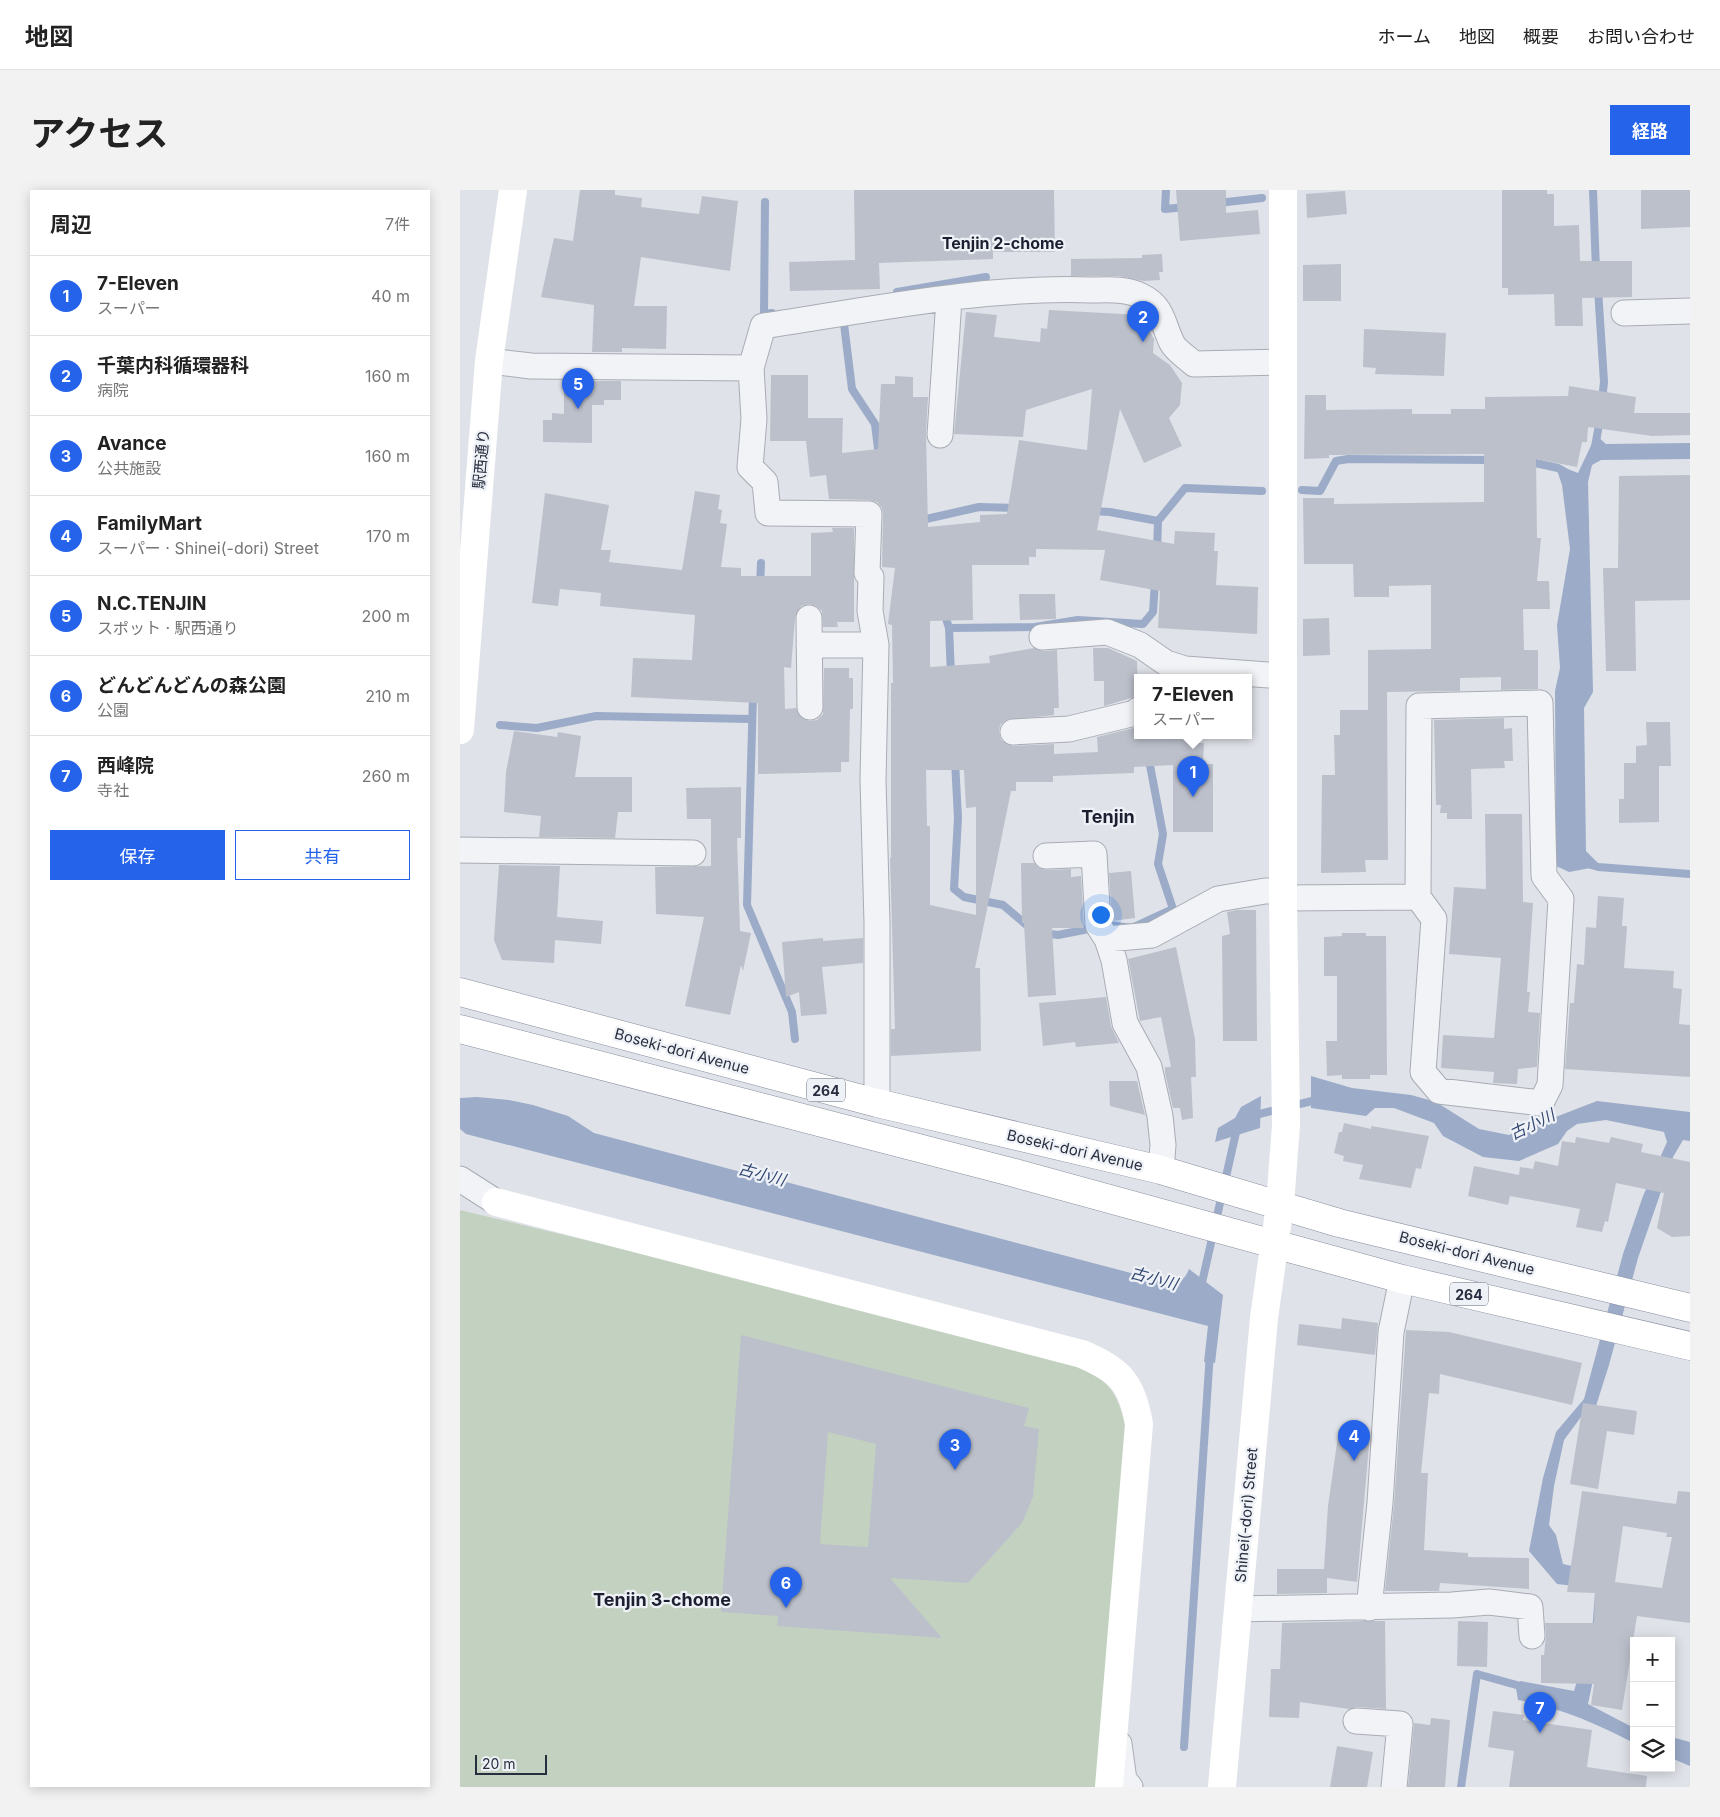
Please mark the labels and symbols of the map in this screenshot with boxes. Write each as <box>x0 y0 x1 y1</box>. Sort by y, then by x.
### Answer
district label: Tenjin 2-chome <box>942 233 1064 253</box>
pin: 2 <box>1127 301 1159 342</box>
pin: 5 <box>562 368 594 409</box>
street label: 駅西通り <box>469 428 493 490</box>
pin: 1 <box>1177 756 1209 797</box>
district label: Tenjin <box>1081 806 1135 827</box>
your location <box>1088 902 1114 928</box>
street label: Boseki-dori Avenue <box>612 1024 752 1078</box>
road number: 264 <box>807 1078 845 1102</box>
water label: 古小川 <box>1506 1104 1560 1144</box>
street label: Boseki-dori Avenue <box>1005 1125 1145 1175</box>
water label: 古小川 <box>736 1158 790 1190</box>
street label: Boseki-dori Avenue <box>1397 1227 1537 1279</box>
water label: 古小川 <box>1128 1262 1182 1294</box>
road number: 264 <box>1450 1282 1488 1306</box>
pin: 4 <box>1338 1420 1370 1461</box>
pin: 3 <box>939 1429 971 1470</box>
street label: Shinei(-dori) Street <box>1231 1447 1261 1583</box>
pin: 6 <box>770 1567 802 1608</box>
district label: Tenjin 3-chome <box>593 1589 731 1610</box>
pin: 7 <box>1524 1692 1556 1733</box>
scale bar <box>475 1752 548 1775</box>

